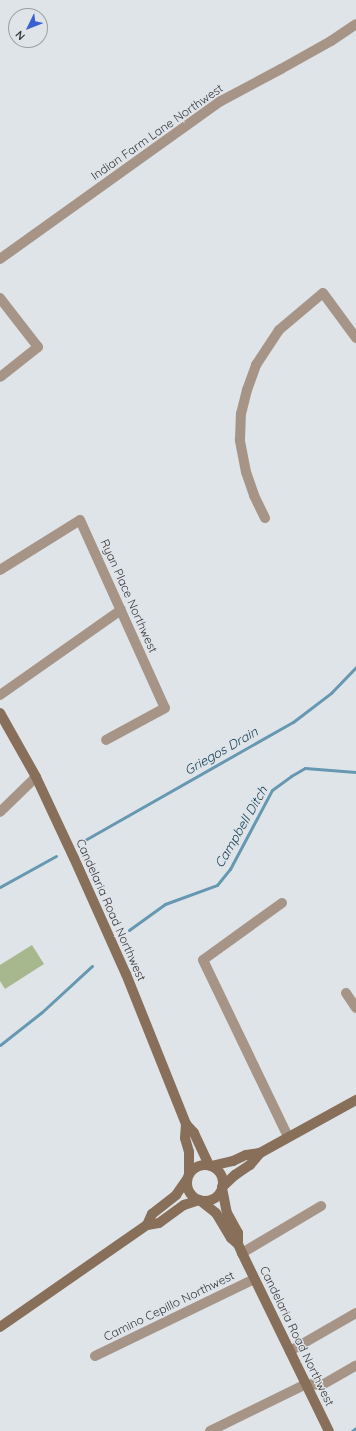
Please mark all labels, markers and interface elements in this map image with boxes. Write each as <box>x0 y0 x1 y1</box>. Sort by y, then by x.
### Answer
north arrow <box>8 8 48 48</box>
text: N <box>12 28 28 43</box>
street label: Indian Farm Lane Northwest <box>88 81 226 183</box>
street label: Ryan Place Northwest <box>97 537 161 655</box>
water label: Griegos Drain <box>182 724 260 778</box>
water label: Campbell Ditch <box>211 784 271 870</box>
street label: Candelaria Road Northwest <box>73 837 149 983</box>
street label: Candelaria Road Northwest <box>257 1264 337 1408</box>
street label: Camino Cepillo Northwest <box>101 1268 237 1344</box>

